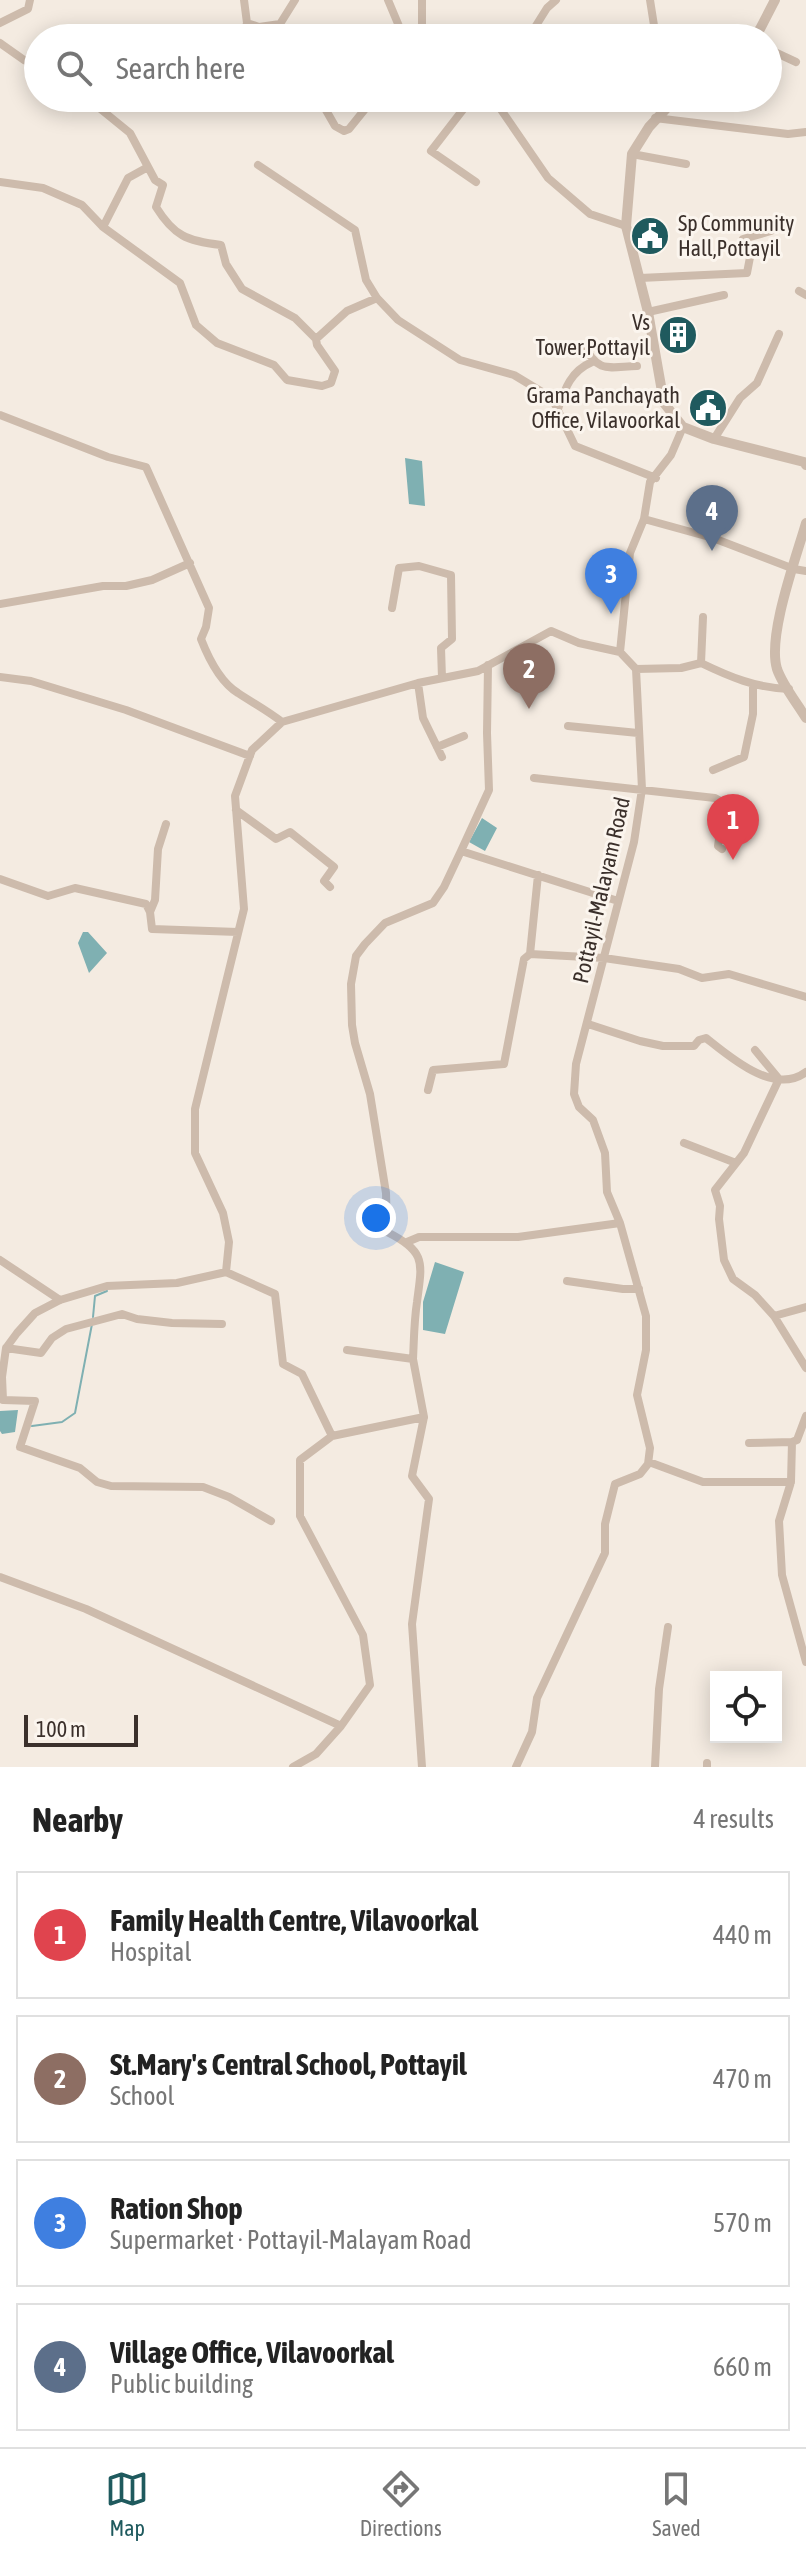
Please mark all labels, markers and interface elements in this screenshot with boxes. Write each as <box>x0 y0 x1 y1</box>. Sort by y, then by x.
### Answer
search box <box>24 24 782 112</box>
icon: search <box>52 46 96 90</box>
text: Search here <box>116 51 245 85</box>
place label: Sp Community Hall,Pottayil <box>678 210 794 261</box>
public building icon: Sp Community Hall,Pottayil <box>629 215 671 257</box>
place label: Vs Tower,Pottayil <box>536 309 650 360</box>
building icon: Vs Tower,Pottayil <box>657 314 699 356</box>
place label: Grama Panchayath Office, Vilavoorkal <box>527 382 680 433</box>
public building icon: Grama Panchayath Office, Vilavoorkal <box>687 387 729 429</box>
pin: 4 <box>686 485 738 551</box>
pin: 3 <box>585 548 637 614</box>
pin: 2 <box>503 643 555 709</box>
street label: Pottayil-Malayam Road <box>567 794 635 986</box>
pin: 1 <box>707 794 759 860</box>
your location <box>356 1198 396 1238</box>
map controls <box>710 1671 782 1743</box>
button: locate <box>710 1671 782 1743</box>
scale bar <box>24 1711 138 1747</box>
text: 100 m <box>36 1716 86 1742</box>
text: Nearby <box>32 1800 123 1839</box>
text: 4 results <box>693 1804 774 1834</box>
text: Family Health Centre, Vilavoorkal <box>110 1903 478 1937</box>
text: 1 <box>54 1920 66 1950</box>
text: 440 m <box>713 1920 772 1950</box>
text: Hospital <box>110 1937 191 1967</box>
text: St.Mary's Central School, Pottayil <box>110 2047 467 2081</box>
text: 2 <box>54 2064 66 2094</box>
text: 470 m <box>713 2064 772 2094</box>
text: School <box>110 2081 174 2111</box>
text: Ration Shop <box>110 2191 243 2225</box>
text: 3 <box>54 2208 66 2238</box>
text: 570 m <box>713 2208 772 2238</box>
text: Supermarket · Pottayil-Malayam Road <box>110 2225 471 2255</box>
text: Village Office, Vilavoorkal <box>110 2335 394 2369</box>
text: 4 <box>54 2352 66 2382</box>
text: 660 m <box>713 2352 772 2382</box>
text: Public building <box>110 2369 253 2399</box>
tab: Map <box>105 2467 149 2541</box>
tab: Directions <box>360 2467 442 2541</box>
tab: Saved <box>652 2467 701 2541</box>

